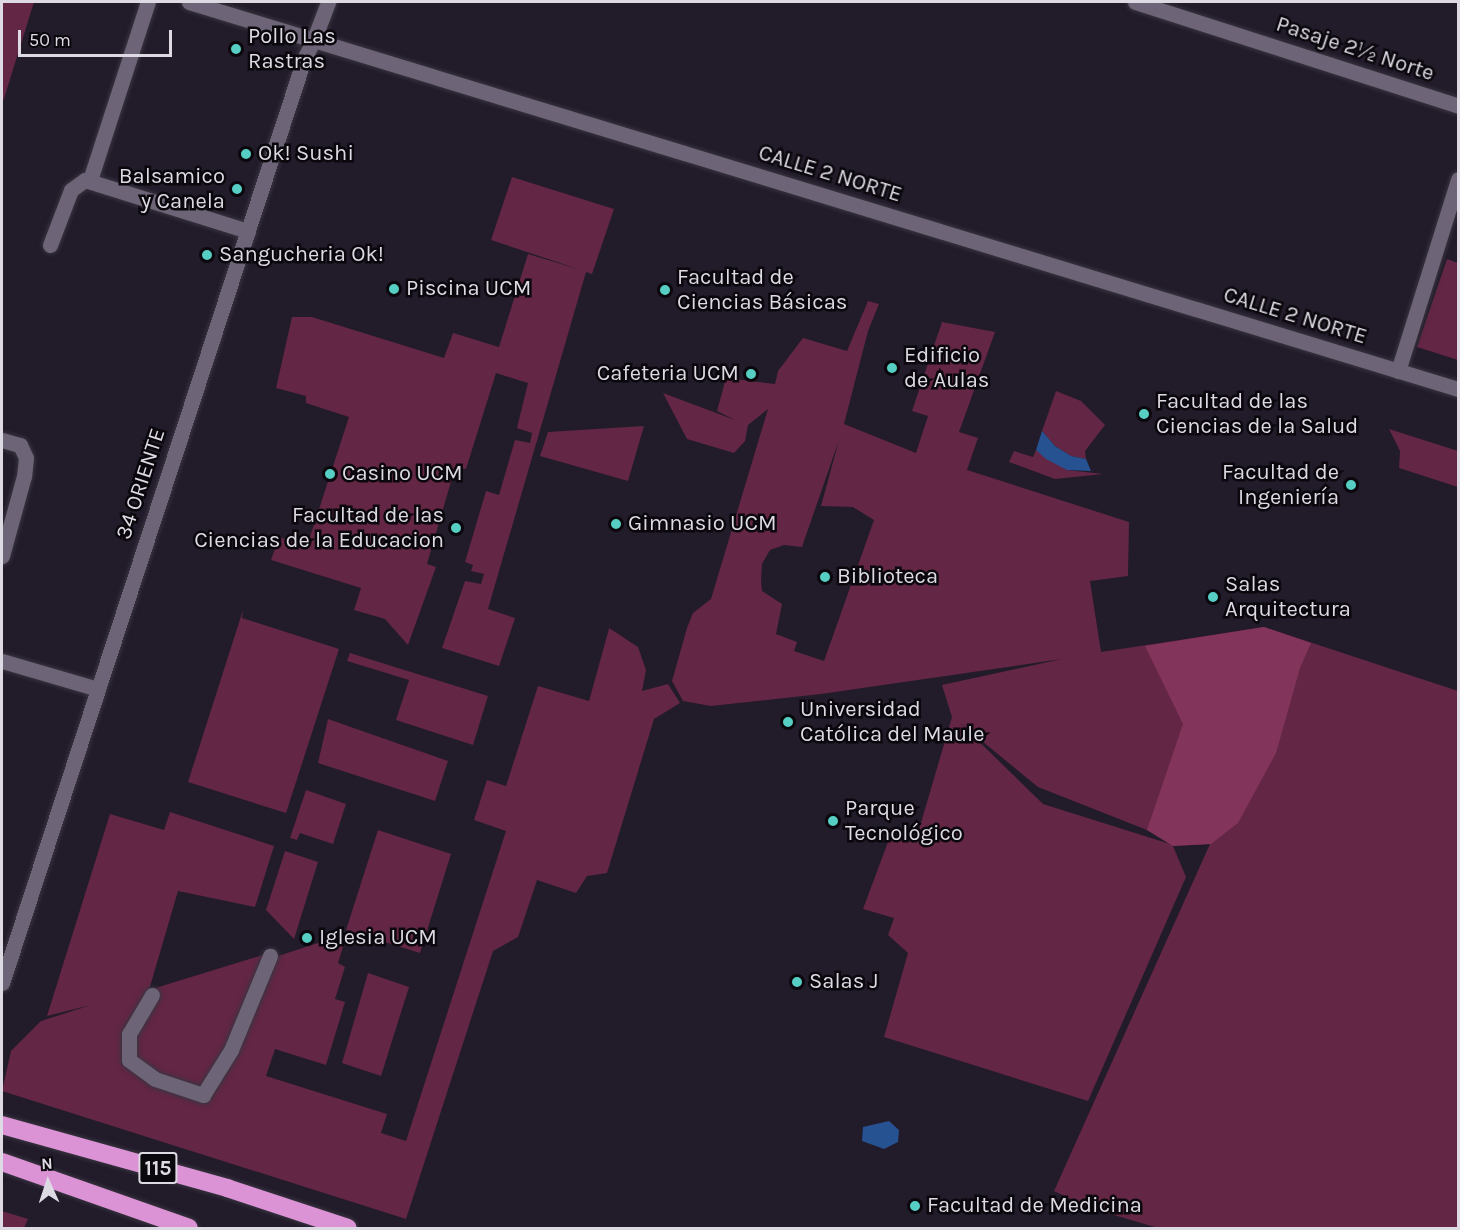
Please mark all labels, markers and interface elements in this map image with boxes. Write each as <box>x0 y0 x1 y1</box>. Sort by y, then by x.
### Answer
street label: Pasaje 2½ Norte <box>1273 11 1437 87</box>
scale bar <box>21 18 176 56</box>
place label: Pollo Las Rastras <box>248 23 336 74</box>
text: 50 m <box>29 29 71 51</box>
marker: Pollo Las Rastras <box>229 42 243 56</box>
street label: CALLE 2 NORTE <box>755 140 905 208</box>
place label: Ok! Sushi <box>258 141 354 167</box>
marker: Ok! Sushi <box>239 147 253 161</box>
place label: Balsamico y Canela <box>119 163 225 214</box>
marker: Balsamico y Canela <box>230 182 244 196</box>
place label: Sangucheria Ok! <box>219 242 384 268</box>
marker: Sangucheria Ok! <box>200 248 214 262</box>
place label: Facultad de Ciencias Básicas <box>677 264 847 316</box>
place label: Piscina UCM <box>406 276 531 302</box>
marker: Piscina UCM <box>387 282 401 296</box>
street label: CALLE 2 NORTE <box>1220 282 1370 350</box>
marker: Facultad de Ciencias Básicas <box>658 283 672 297</box>
place label: Edificio de Aulas <box>904 342 989 394</box>
place label: Cafeteria UCM <box>597 361 739 387</box>
marker: Edificio de Aulas <box>885 361 899 375</box>
marker: Cafeteria UCM <box>744 367 758 381</box>
place label: Facultad de las Ciencias de la Salud <box>1156 388 1358 440</box>
marker: Facultad de las Ciencias de la Salud <box>1137 407 1151 421</box>
street label: 34 ORIENTE <box>111 425 171 543</box>
place label: Facultad de Ingeniería <box>1222 459 1339 511</box>
place label: Casino UCM <box>342 461 463 487</box>
marker: Casino UCM <box>323 467 337 481</box>
marker: Facultad de Ingeniería <box>1344 478 1358 492</box>
place label: Facultad de las Ciencias de la Educacion <box>194 502 444 554</box>
place label: Gimnasio UCM <box>628 511 777 537</box>
marker: Gimnasio UCM <box>609 517 623 531</box>
marker: Facultad de las Ciencias de la Educacion <box>449 521 463 535</box>
place label: Biblioteca <box>837 564 938 590</box>
marker: Biblioteca <box>818 570 832 584</box>
place label: Salas Arquitectura <box>1225 571 1351 622</box>
marker: Salas Arquitectura <box>1206 590 1220 604</box>
place label: Universidad Católica del Maule <box>800 696 985 748</box>
marker: Universidad Católica del Maule <box>781 715 795 729</box>
place label: Parque Tecnológico <box>845 795 963 846</box>
marker: Parque Tecnológico <box>826 814 840 828</box>
place label: Iglesia UCM <box>319 925 437 951</box>
marker: Iglesia UCM <box>300 931 314 945</box>
place label: Salas J <box>809 969 878 995</box>
marker: Salas J <box>790 975 804 989</box>
road number: 115 <box>137 1150 179 1186</box>
north arrow <box>18 1152 78 1212</box>
text: N <box>41 1154 53 1173</box>
place label: Facultad de Medicina <box>927 1193 1142 1219</box>
marker: Facultad de Medicina <box>908 1199 922 1213</box>

